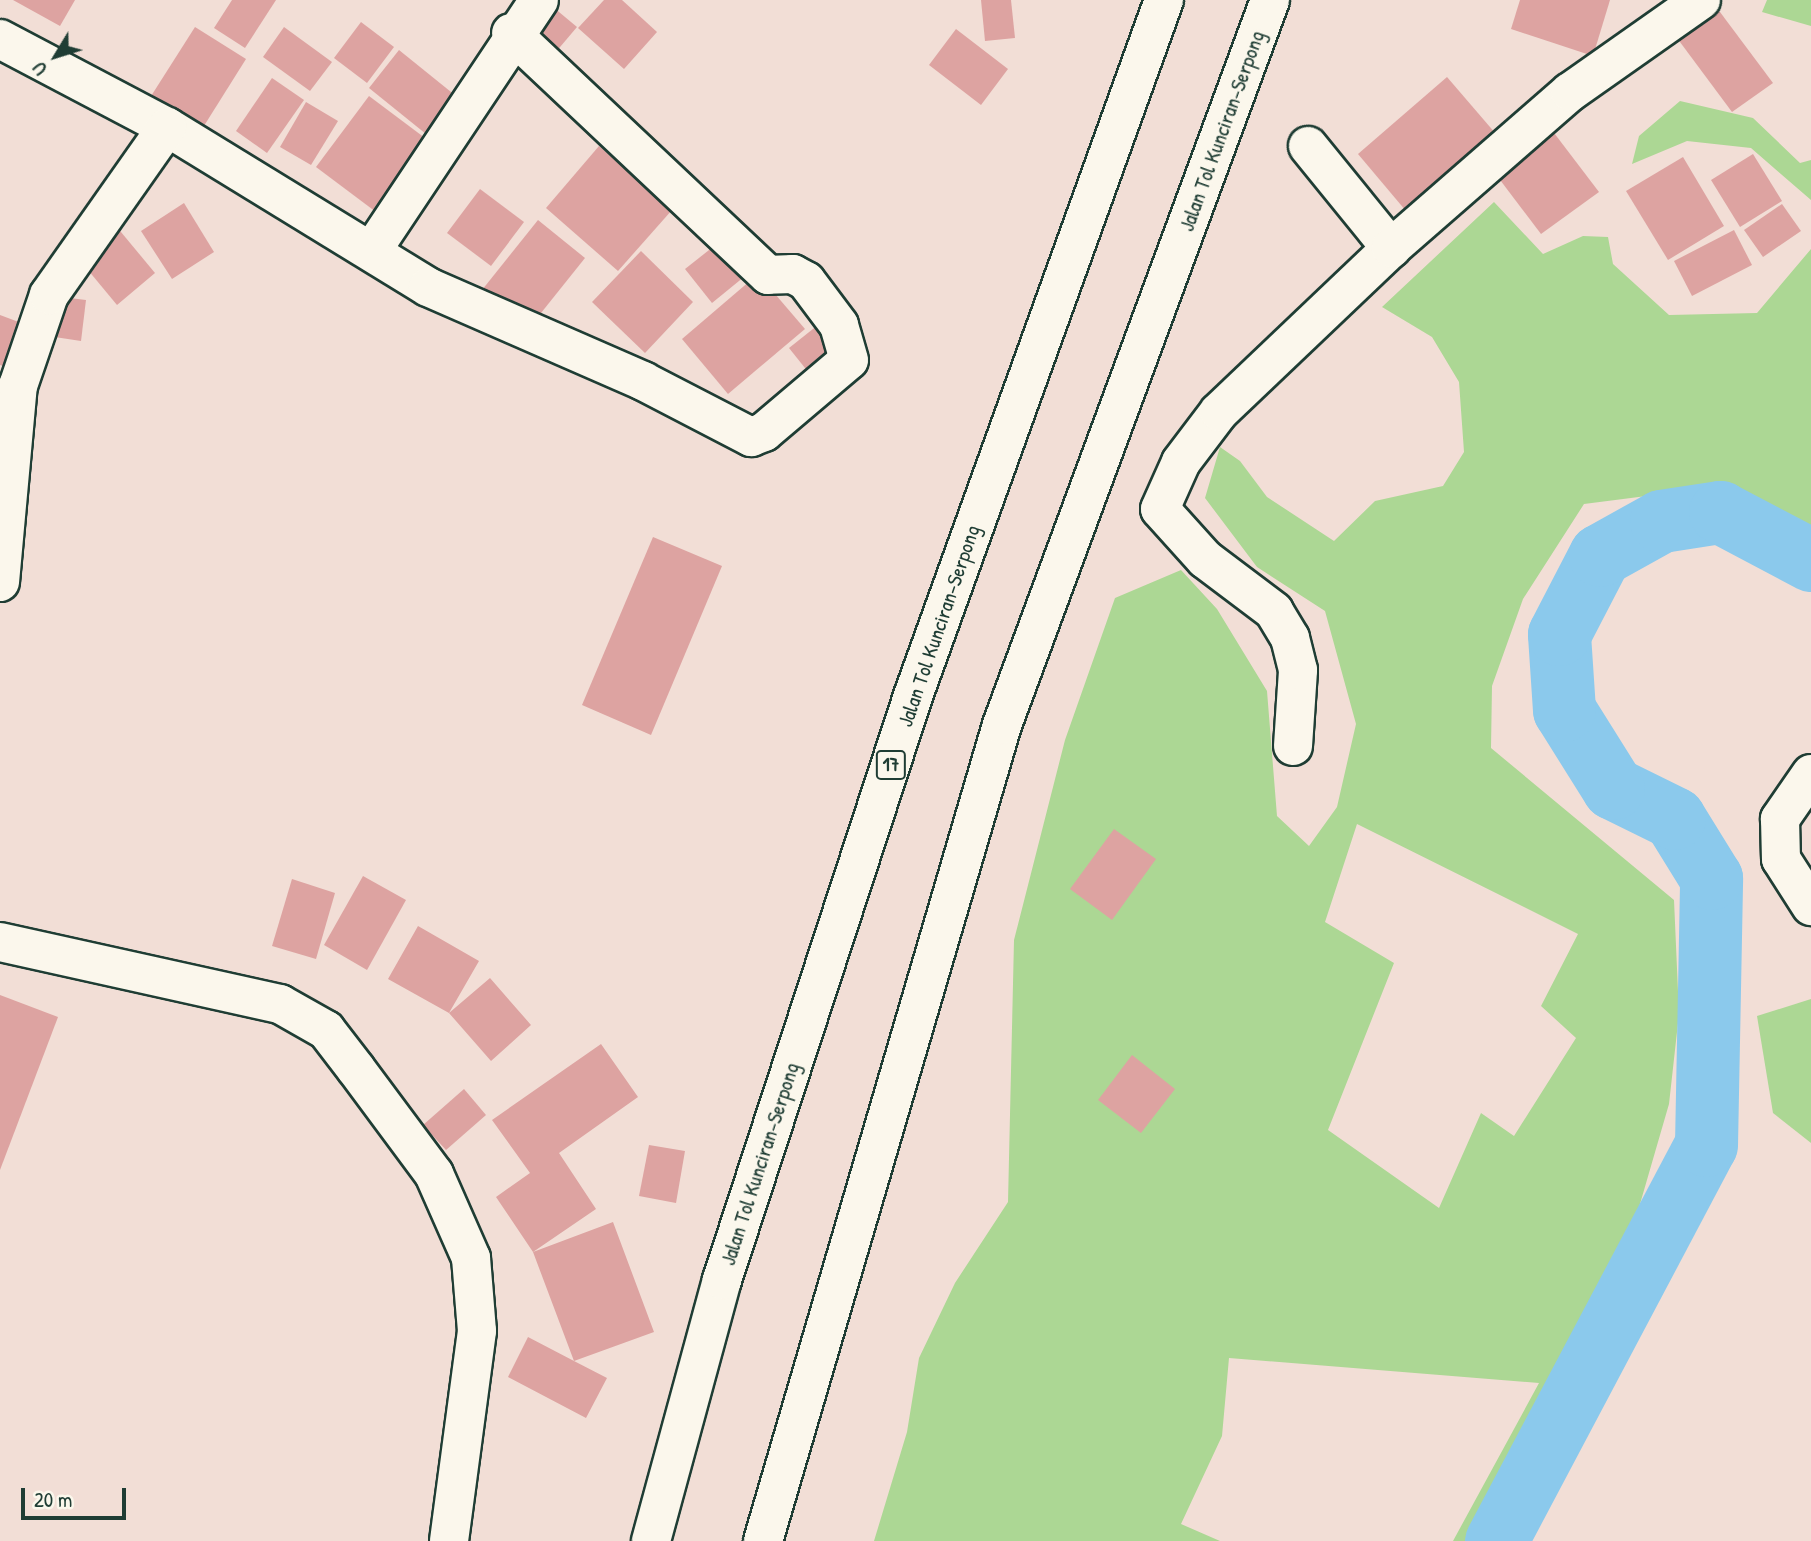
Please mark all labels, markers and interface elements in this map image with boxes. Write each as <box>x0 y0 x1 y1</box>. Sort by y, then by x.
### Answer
north arrow <box>21 21 91 91</box>
street label: Jalan Tol Kunciran–Serpong <box>1174 27 1270 235</box>
text: U <box>26 57 53 81</box>
street label: Jalan Tol Kunciran–Serpong <box>893 522 985 730</box>
road number: 17 <box>875 750 907 780</box>
street label: Jalan Tol Kunciran–Serpong <box>715 1059 805 1269</box>
scale bar <box>24 1474 130 1518</box>
text: 20 m <box>34 1485 72 1514</box>

